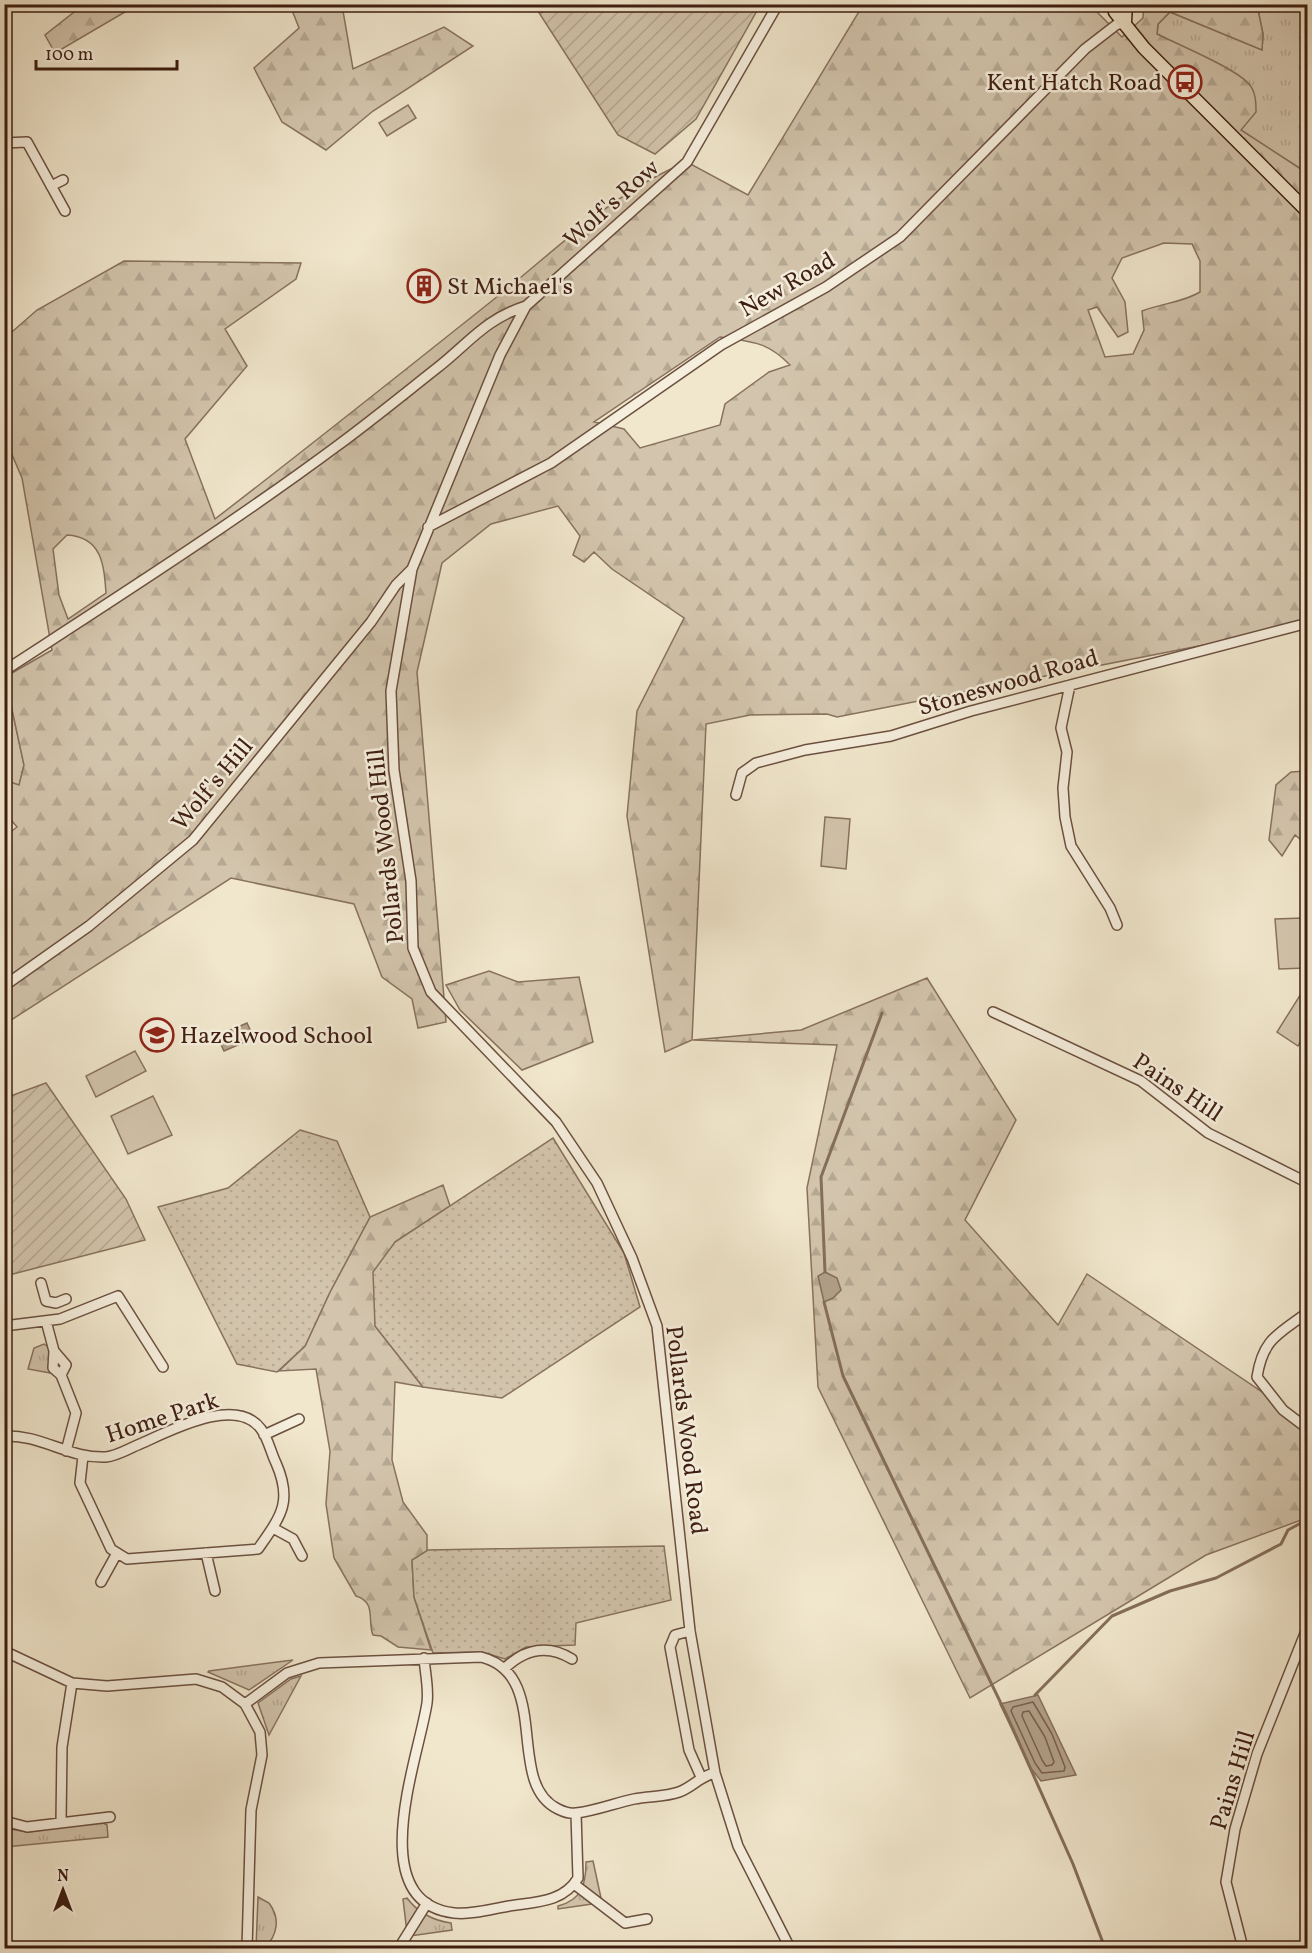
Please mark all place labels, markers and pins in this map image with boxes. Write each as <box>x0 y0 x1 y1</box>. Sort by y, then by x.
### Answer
bus stop icon: Kent Hatch Road <box>1167 64 1203 100</box>
place label: Kent Hatch Road <box>986 67 1162 101</box>
building icon: St Michael's <box>406 268 442 304</box>
place label: St Michael's <box>447 271 573 305</box>
school or university icon: Hazelwood School <box>139 1017 175 1053</box>
place label: Hazelwood School <box>180 1020 373 1054</box>

